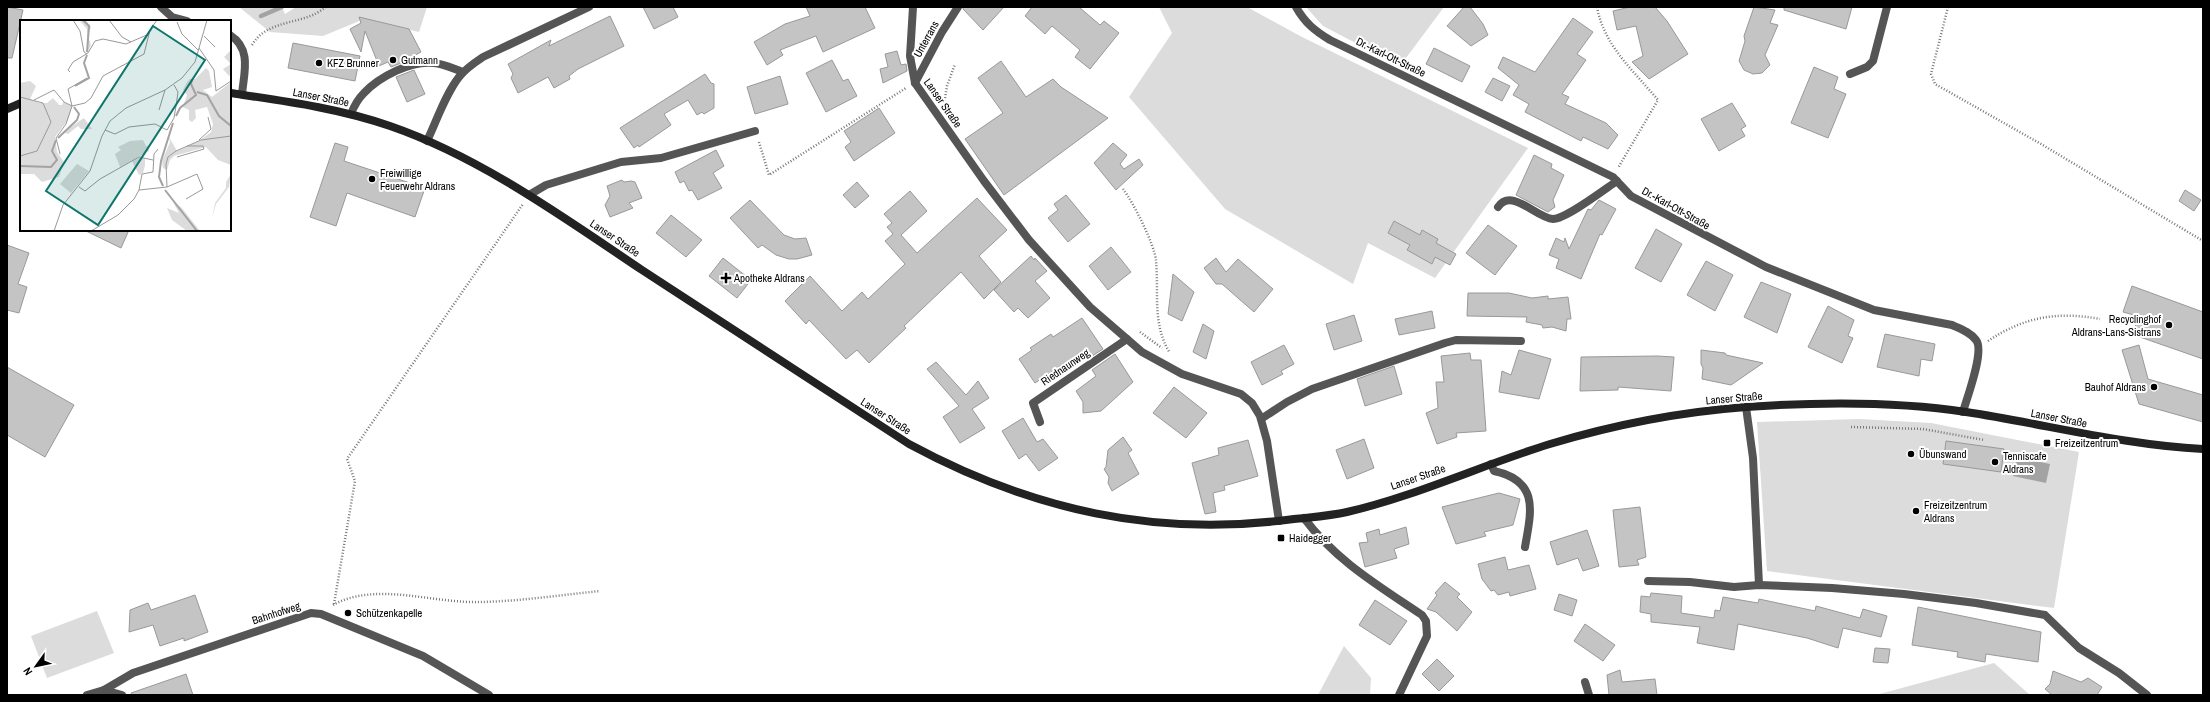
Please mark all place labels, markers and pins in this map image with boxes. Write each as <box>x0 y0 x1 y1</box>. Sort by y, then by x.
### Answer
place label: Gutmann <box>401 53 438 67</box>
marker: Gutmann <box>388 55 398 65</box>
place label: KFZ Brunner <box>327 56 379 70</box>
marker: KFZ Brunner <box>314 58 324 68</box>
place label: Freiwillige Feuerwehr Aldrans <box>380 166 456 193</box>
marker: Freiwillige Feuerwehr Aldrans <box>367 174 377 184</box>
place label: Apotheke Aldrans <box>733 271 805 285</box>
marker: Apotheke Aldrans <box>721 273 731 283</box>
place label: Recyclinghof Aldrans-Lans-Sistrans <box>2071 312 2161 339</box>
marker: Recyclinghof Aldrans-Lans-Sistrans <box>2164 320 2174 330</box>
place label: Bauhof Aldrans <box>2085 380 2146 394</box>
marker: Bauhof Aldrans <box>2149 382 2159 392</box>
place label: Freizeitzentrum <box>2055 436 2118 450</box>
marker: Freizeitzentrum <box>2042 438 2052 448</box>
place label: Übunswand <box>1919 447 1967 461</box>
marker: Übunswand <box>1906 449 1916 459</box>
place label: Tenniscafe Aldrans <box>2002 449 2047 476</box>
marker: Tenniscafe Aldrans <box>1990 457 2000 467</box>
place label: Freizeitzentrum Aldrans <box>1923 498 1987 525</box>
marker: Freizeitzentrum Aldrans <box>1911 506 1921 516</box>
place label: Haidegger <box>1289 531 1331 545</box>
marker: Haidegger <box>1276 533 1286 543</box>
place label: Schützenkapelle <box>356 606 422 620</box>
marker: Schützenkapelle <box>343 608 353 618</box>

